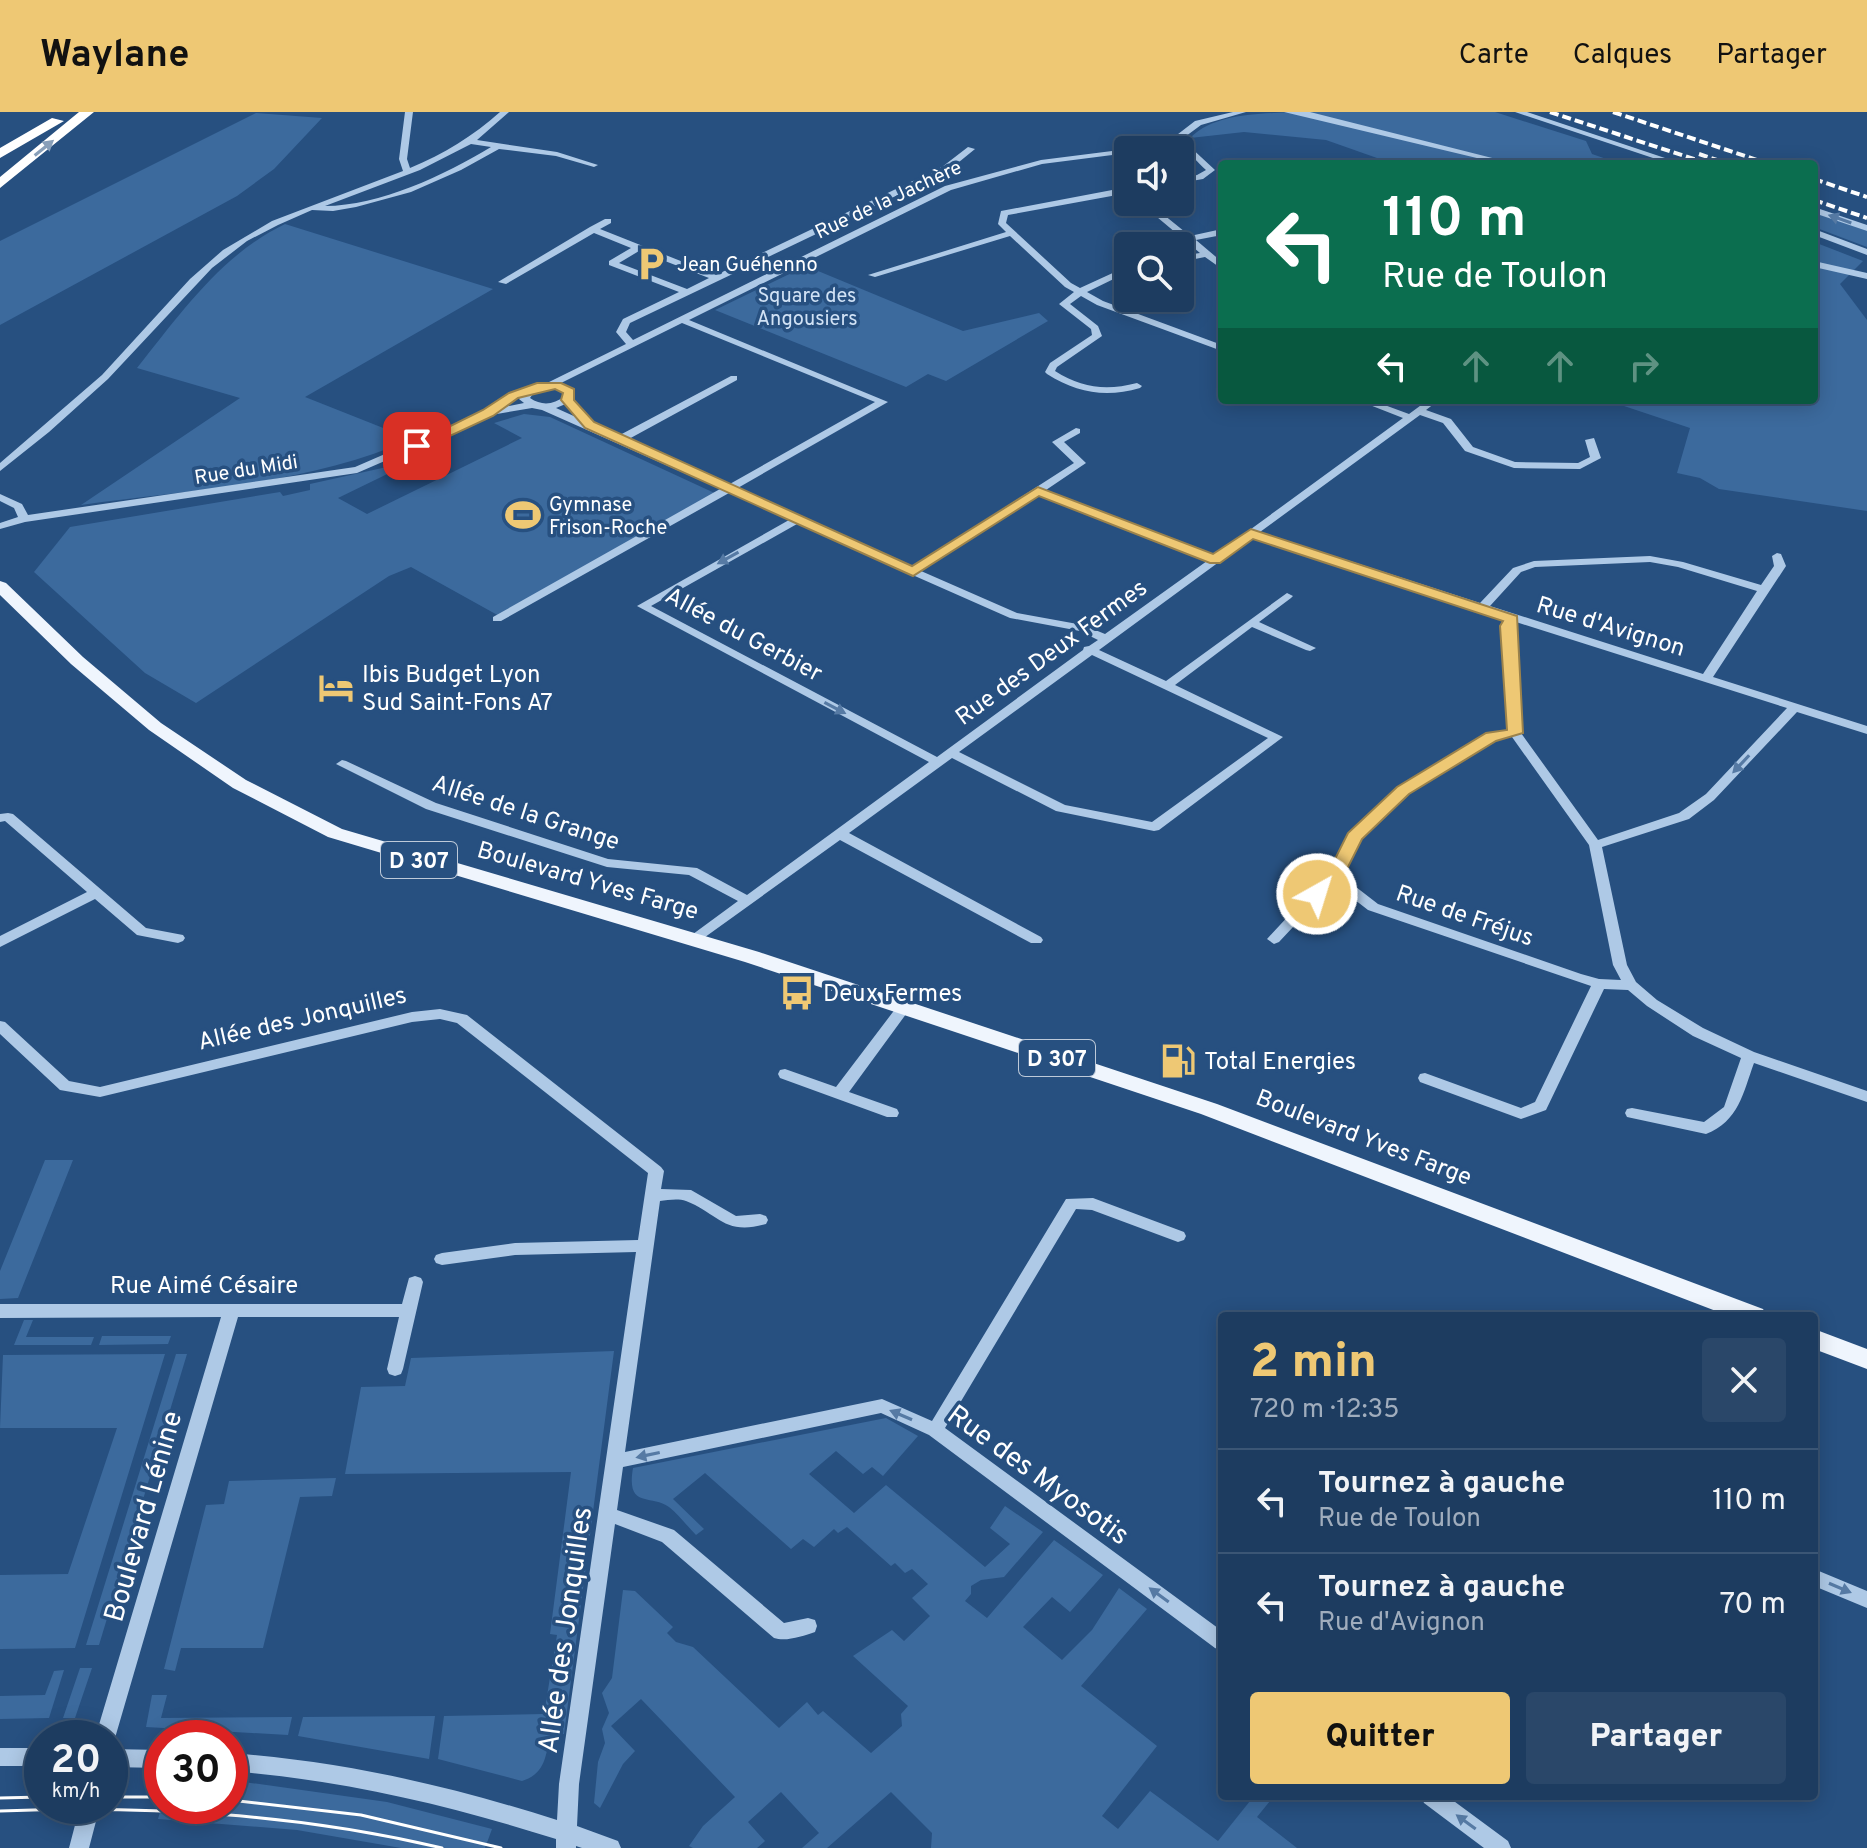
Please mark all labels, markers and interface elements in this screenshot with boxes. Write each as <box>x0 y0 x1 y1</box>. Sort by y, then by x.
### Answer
text: Waylane <box>40 32 189 81</box>
text: Carte <box>1459 38 1529 74</box>
text: Calques <box>1573 38 1672 74</box>
text: Partager <box>1716 38 1827 74</box>
map controls <box>1114 136 1194 312</box>
button: sound <box>1114 136 1194 216</box>
one-way arrow <box>33 140 53 157</box>
street label: Rue de la Jachère <box>811 155 966 246</box>
text: 110 m <box>1382 186 1527 256</box>
icon: left <box>1250 192 1354 296</box>
one-way arrow <box>1828 212 1852 224</box>
button: search <box>1114 232 1194 312</box>
parking icon: Jean Guéhenno <box>632 245 670 283</box>
place label: Jean Guéhenno <box>677 253 818 279</box>
text: Rue de Toulon <box>1382 255 1608 301</box>
park label: Square des Angousiers <box>756 284 858 333</box>
icon: left <box>1370 344 1414 388</box>
icon: ahead <box>1454 344 1498 388</box>
icon: ahead <box>1538 344 1582 388</box>
icon: right <box>1622 344 1666 388</box>
pin <box>383 412 451 480</box>
icon: arrive <box>395 424 439 468</box>
street label: Rue du Midi <box>193 450 300 492</box>
place label: Gymnase Frison-Roche <box>549 493 667 542</box>
sports icon: Gymnase Frison-Roche <box>504 496 542 534</box>
one-way arrow <box>717 551 739 565</box>
street label: Rue des Deux Fermes <box>950 574 1154 733</box>
street label: Allée du Gerbier <box>659 582 827 690</box>
street label: Rue d'Avignon <box>1532 591 1688 665</box>
place label: Ibis Budget Lyon Sud Saint-Fons A7 <box>362 661 553 719</box>
hotel icon: Ibis Budget Lyon Sud Saint-Fons A7 <box>317 669 355 707</box>
one-way arrow <box>824 701 847 714</box>
one-way arrow <box>1733 754 1751 773</box>
street label: Allée de la Grange <box>428 769 623 858</box>
street label: Boulevard Yves Farge <box>473 836 702 928</box>
road number: D 307 <box>381 842 457 878</box>
position arrow <box>1275 852 1359 936</box>
street label: Rue de Fréjus <box>1391 879 1537 954</box>
bus stop icon: Deux Fermes <box>778 974 816 1012</box>
place label: Deux Fermes <box>823 980 962 1010</box>
street label: Allée des Jonquilles <box>195 981 410 1059</box>
road number: D 307 <box>1019 1040 1095 1076</box>
fuel station icon: Total Energies <box>1159 1042 1197 1080</box>
place label: Total Energies <box>1204 1048 1356 1078</box>
street label: Boulevard Yves Farge <box>1251 1084 1476 1194</box>
street label: Rue Aimé Césaire <box>110 1272 298 1302</box>
text: 2 min <box>1250 1334 1377 1394</box>
button: close <box>1702 1338 1786 1422</box>
text: 720 m · 12:35 <box>1250 1394 1399 1427</box>
street label: Rue des Myosotis <box>939 1398 1135 1555</box>
street label: Boulevard Lénine <box>98 1407 192 1627</box>
one-way arrow <box>889 1408 913 1421</box>
one-way arrow <box>635 1449 660 1461</box>
text: Tournez à gauche <box>1318 1466 1565 1503</box>
icon: left <box>1250 1479 1294 1523</box>
text: 110 m <box>1712 1483 1786 1520</box>
text: Rue de Toulon <box>1318 1503 1481 1536</box>
street label: Allée des Jonquilles <box>532 1505 602 1756</box>
text: Tournez à gauche <box>1318 1570 1565 1607</box>
one-way arrow <box>1829 1582 1852 1595</box>
icon: left <box>1250 1583 1294 1627</box>
text: 70 m <box>1720 1587 1786 1624</box>
one-way arrow <box>1149 1588 1170 1604</box>
text: Rue d'Avignon <box>1318 1607 1485 1640</box>
button: Quitter <box>1250 1692 1510 1784</box>
button: Partager <box>1526 1692 1786 1784</box>
speed limit sign: 30 <box>144 1720 248 1824</box>
text: 20 <box>51 1737 101 1787</box>
text: km/h <box>52 1779 100 1805</box>
one-way arrow <box>1455 1814 1477 1830</box>

